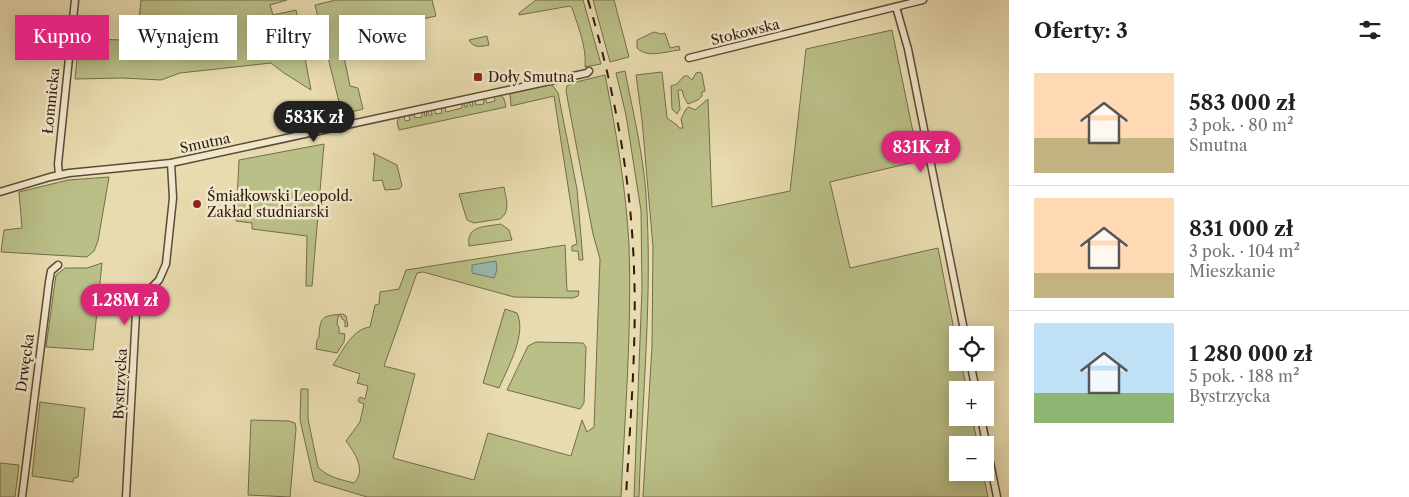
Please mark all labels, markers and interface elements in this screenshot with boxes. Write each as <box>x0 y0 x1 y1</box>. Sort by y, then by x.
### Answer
chip: Kupno <box>15 15 109 60</box>
chip: Wynajem <box>119 15 237 60</box>
chip: Filtry <box>247 15 329 60</box>
chip: Nowe <box>339 15 425 60</box>
street label: Stokowska <box>709 15 782 49</box>
icon: filters <box>1356 16 1384 44</box>
text: Oferty: 3 <box>1034 18 1128 43</box>
street label: Łomnicka <box>39 66 63 135</box>
place label: Doły Smutna <box>488 68 575 86</box>
marker: Doły Smutna <box>472 71 484 83</box>
text: 583 000 zł <box>1189 90 1295 115</box>
icon: home <box>1074 93 1134 153</box>
pin: 583K zł <box>268 100 360 143</box>
text: 583K zł <box>285 107 343 127</box>
text: 3 pok. · 80 m² <box>1189 115 1294 135</box>
street label: Smutna <box>178 129 232 157</box>
pin: 831K zł <box>875 130 967 173</box>
text: Smutna <box>1189 135 1247 155</box>
text: 831K zł <box>892 137 950 157</box>
place label: Śmiałkowski Leopold. Zakład studniarski <box>207 186 353 221</box>
marker: Śmiałkowski Leopold. Zakład studniarski <box>191 198 203 210</box>
text: 831 000 zł <box>1189 216 1293 241</box>
icon: home <box>1074 218 1134 278</box>
text: 3 pok. · 104 m² <box>1189 241 1300 261</box>
text: Mieszkanie <box>1189 261 1275 281</box>
pin: 1.28M zł <box>73 284 177 326</box>
text: 1.28M zł <box>92 290 158 310</box>
map controls <box>949 326 994 481</box>
button: locate <box>949 326 994 371</box>
street label: Drwęcka <box>12 332 38 393</box>
text: 1 280 000 zł <box>1189 341 1312 366</box>
icon: home <box>1074 343 1134 403</box>
street label: Bystrzycka <box>109 347 131 420</box>
text: 5 pok. · 188 m² <box>1189 366 1299 386</box>
button: + <box>949 381 994 426</box>
text: Bystrzycka <box>1189 386 1270 406</box>
button: − <box>949 436 994 481</box>

